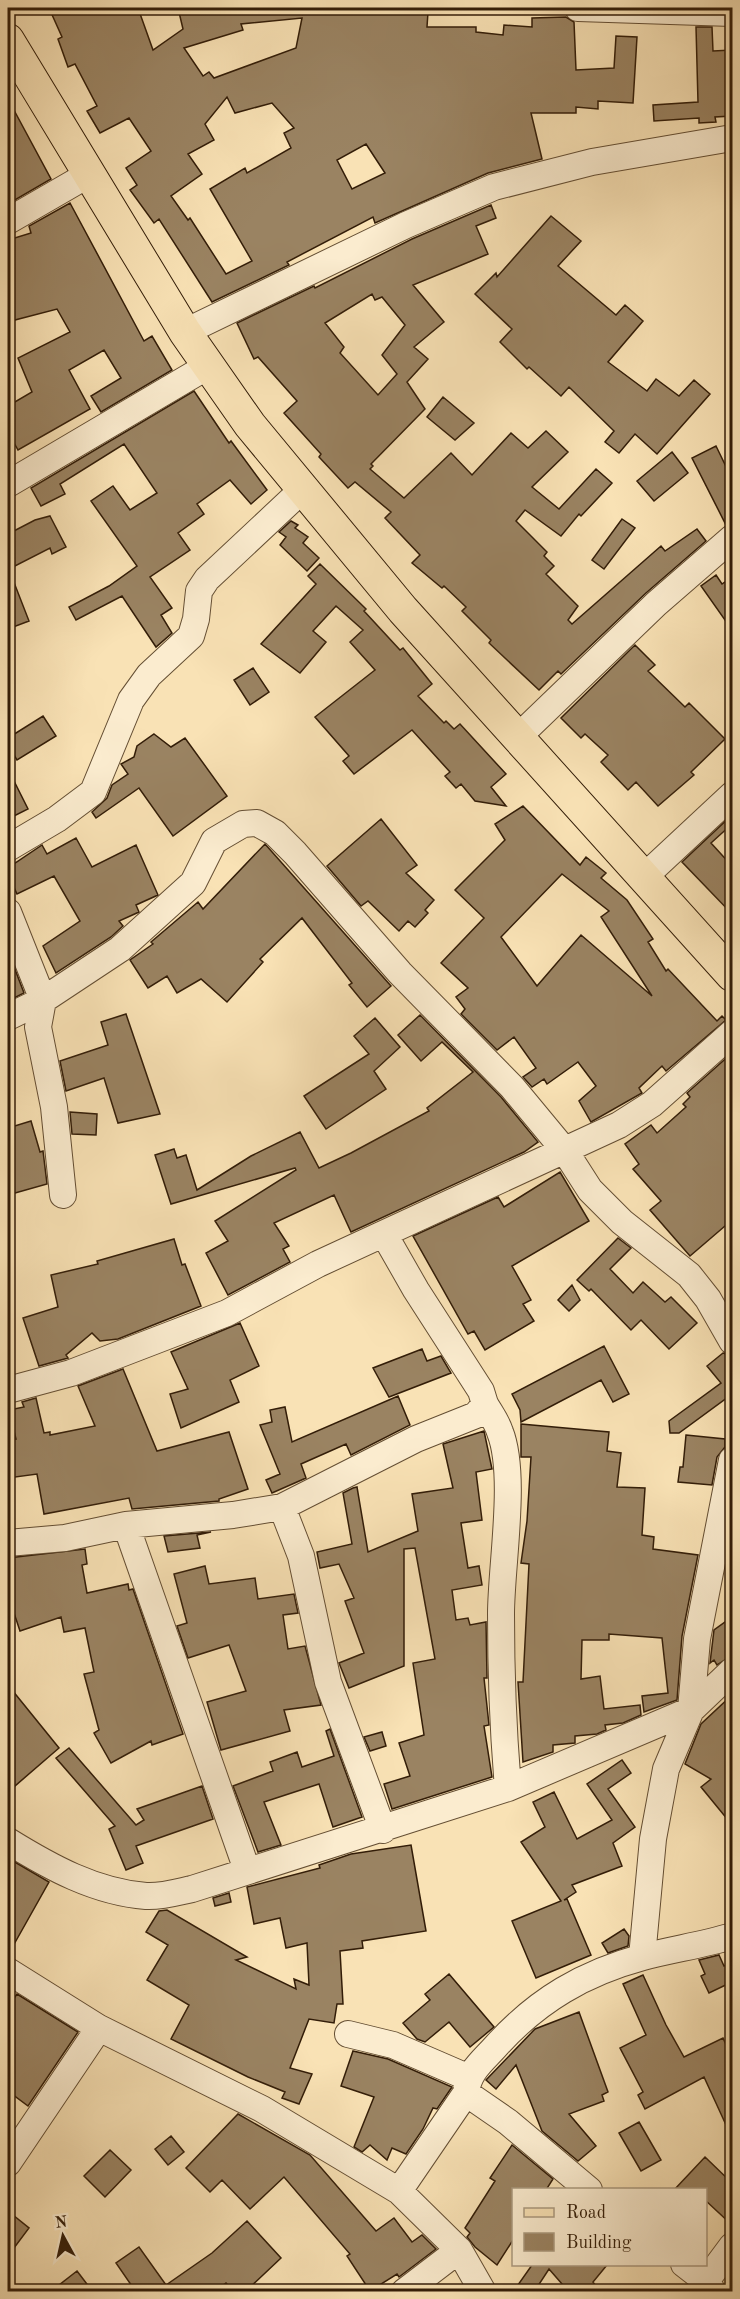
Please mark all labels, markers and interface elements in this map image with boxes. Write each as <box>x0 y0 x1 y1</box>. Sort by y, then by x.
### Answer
legend <box>512 2188 707 2266</box>
text: Road <box>566 2204 606 2222</box>
north arrow <box>33 2206 93 2266</box>
text: N <box>54 2214 69 2232</box>
text: Building <box>566 2234 632 2252</box>

